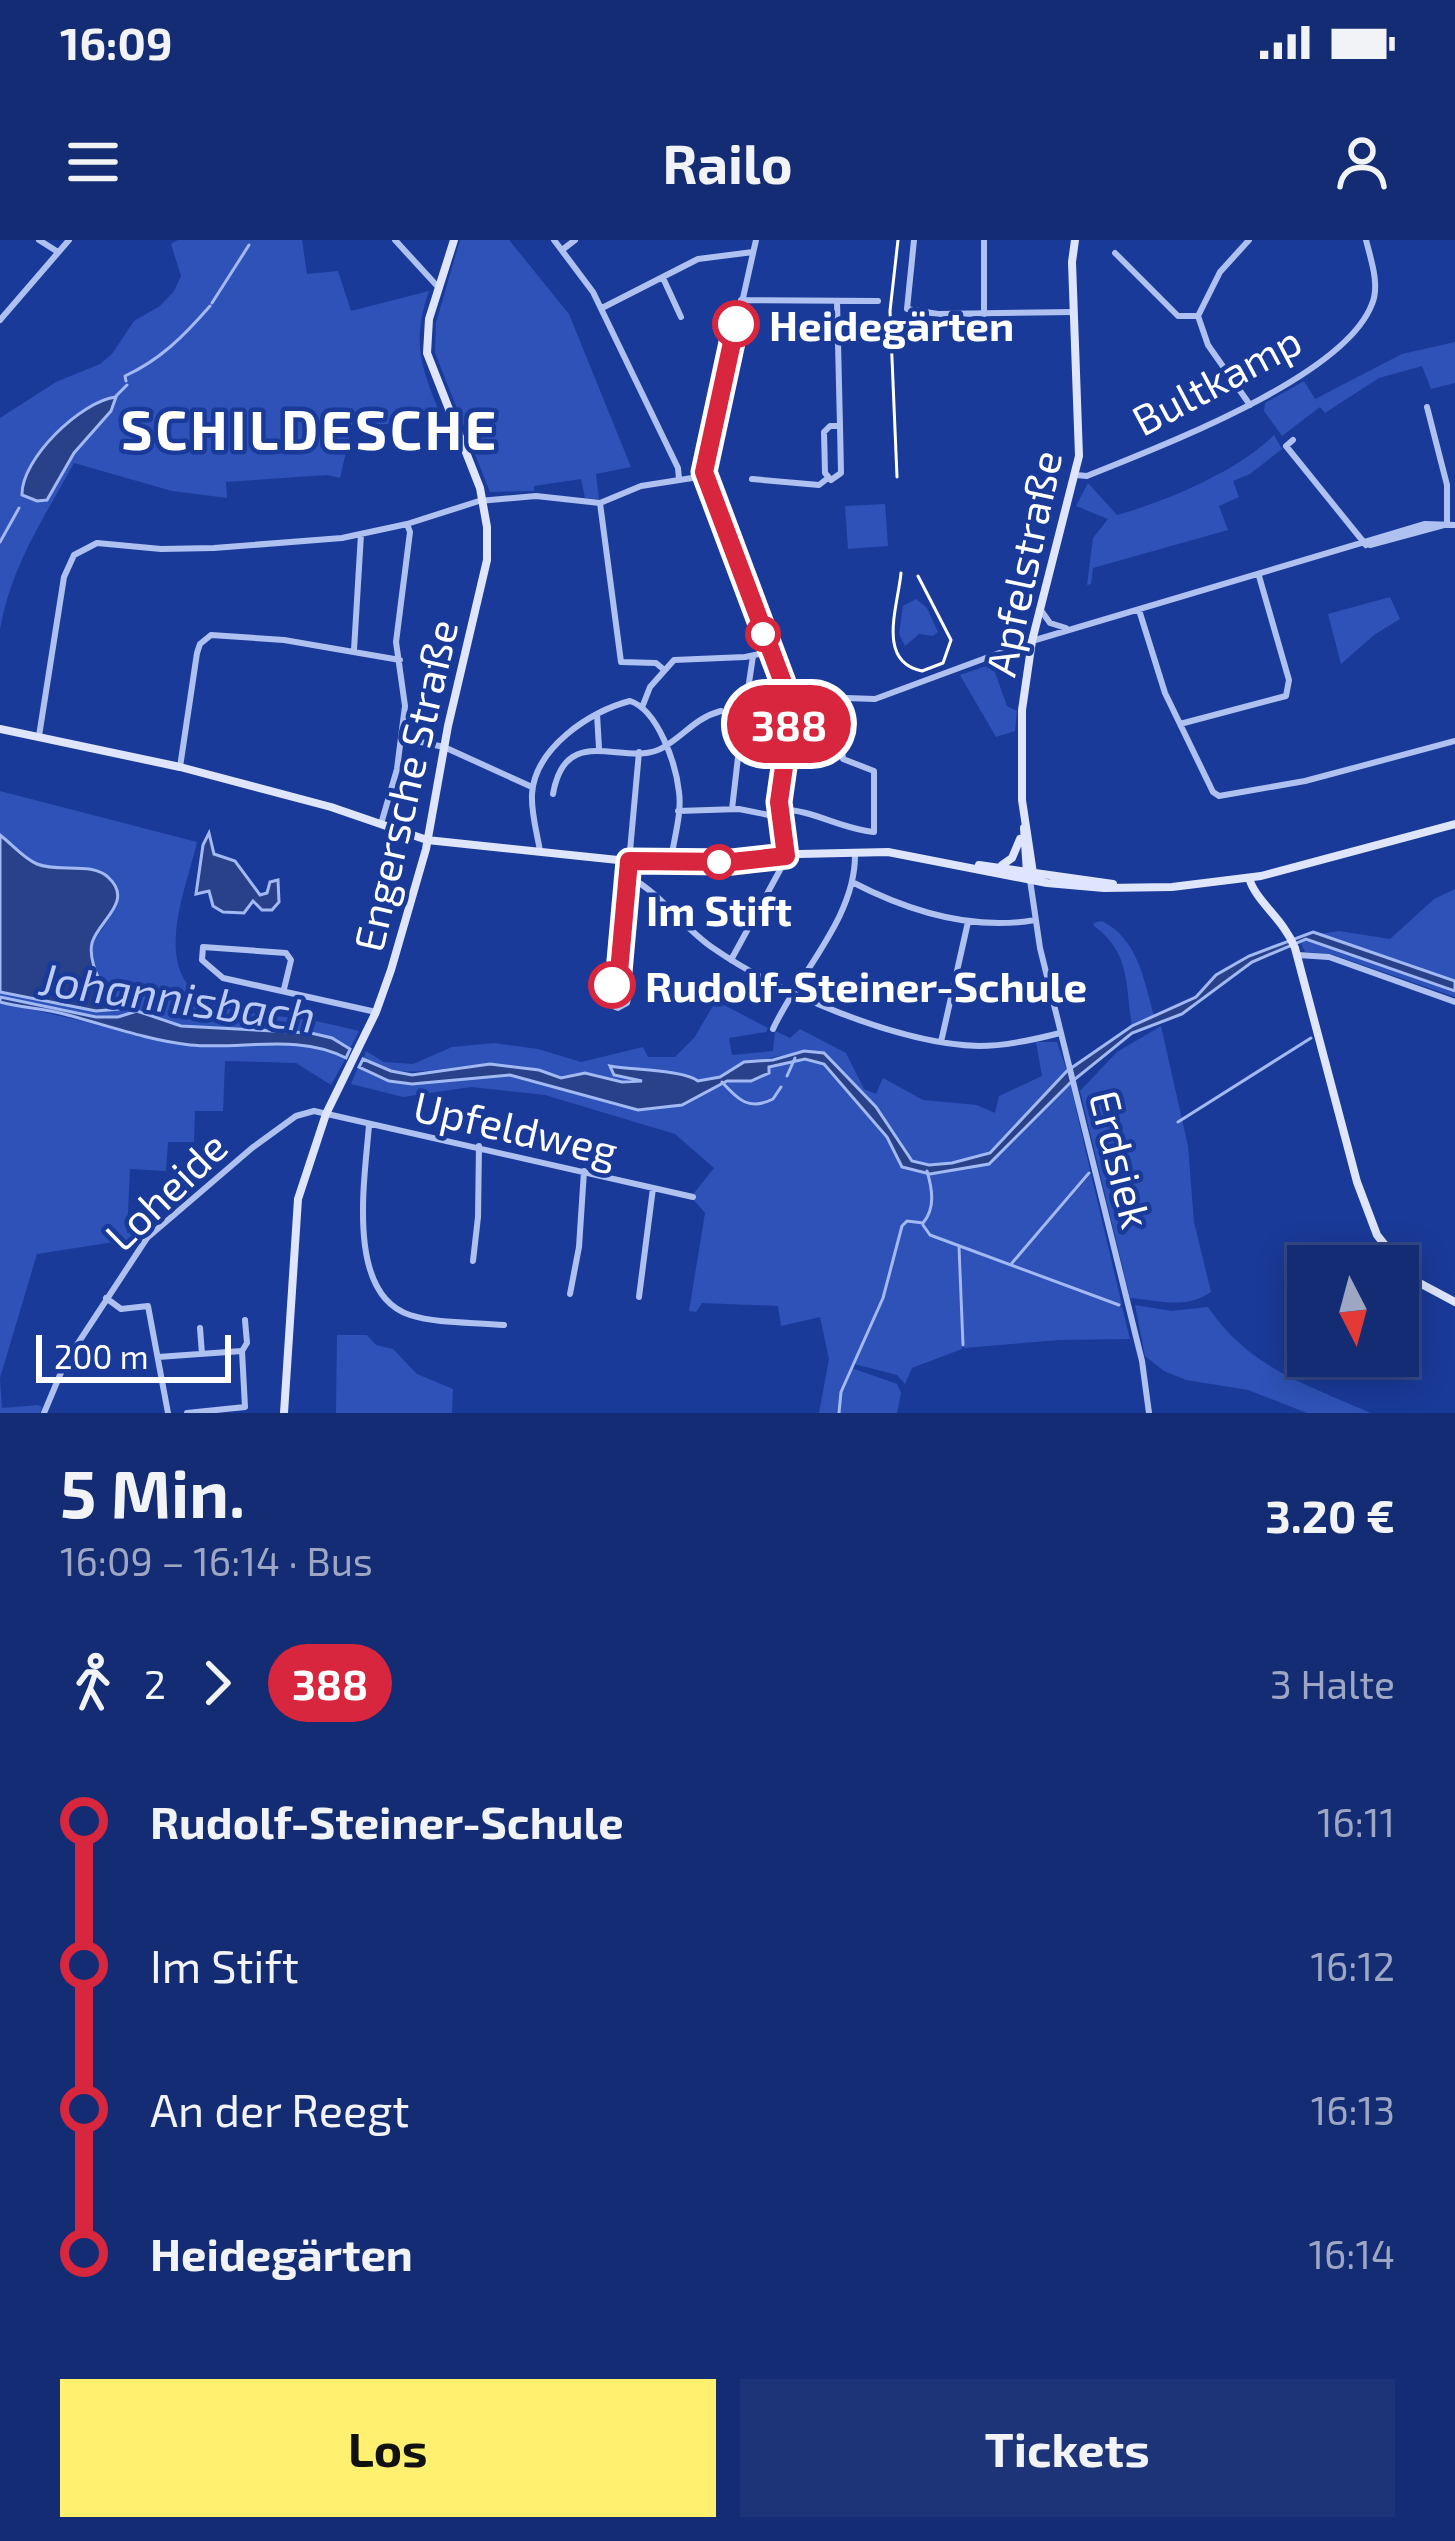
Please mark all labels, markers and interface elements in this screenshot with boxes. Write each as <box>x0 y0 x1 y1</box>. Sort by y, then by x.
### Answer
text: 16:09 <box>60 15 173 69</box>
icon: menu <box>60 129 126 195</box>
icon: person <box>1329 129 1395 195</box>
text: Railo <box>662 130 793 195</box>
place label: Heidegärten <box>769 299 1014 349</box>
marker: Heidegärten <box>714 302 758 346</box>
street label: Bultkamp <box>1123 314 1309 444</box>
district label: SCHILDESCHE <box>121 396 499 461</box>
street label: Apfelstraße <box>974 446 1070 680</box>
street label: Engersche Straße <box>342 614 466 956</box>
unlabelled marker <box>747 618 779 650</box>
line badge: 388 <box>720 685 858 763</box>
text: 388 <box>751 699 827 749</box>
marker: Im Stift <box>703 846 735 878</box>
place label: Im Stift <box>646 884 792 934</box>
water label: Johannisbach <box>36 950 319 1042</box>
place label: Rudolf-Steiner-Schule <box>645 960 1087 1010</box>
marker: Rudolf-Steiner-Schule <box>590 963 634 1007</box>
street label: Upfeldweg <box>409 1079 623 1175</box>
street label: Erdsiek <box>1081 1085 1163 1233</box>
street label: Loheide <box>94 1120 236 1260</box>
north arrow <box>1287 1245 1419 1377</box>
map controls <box>1287 1245 1419 1377</box>
scale bar <box>36 1329 231 1382</box>
text: 200 m <box>54 1336 149 1376</box>
text: 5 Min. <box>60 1452 245 1531</box>
text: 3.20 € <box>1265 1488 1395 1542</box>
text: 16:09 – 16:14 · Bus <box>60 1537 373 1584</box>
icon: walk <box>60 1650 126 1716</box>
icon: forward <box>184 1650 250 1716</box>
text: 388 <box>292 1658 368 1708</box>
text: 2 <box>144 1660 166 1707</box>
text: 3 Halte <box>1270 1660 1395 1707</box>
text: Rudolf-Steiner-Schule <box>150 1794 624 1848</box>
text: 16:11 <box>1317 1798 1395 1845</box>
text: Im Stift <box>150 1938 299 1992</box>
text: 16:12 <box>1311 1942 1395 1989</box>
text: An der Reegt <box>150 2082 409 2136</box>
text: 16:13 <box>1311 2086 1395 2133</box>
text: Heidegärten <box>150 2226 413 2280</box>
text: 16:14 <box>1308 2230 1395 2277</box>
button: Los <box>60 2379 716 2517</box>
button: Tickets <box>740 2379 1395 2517</box>

